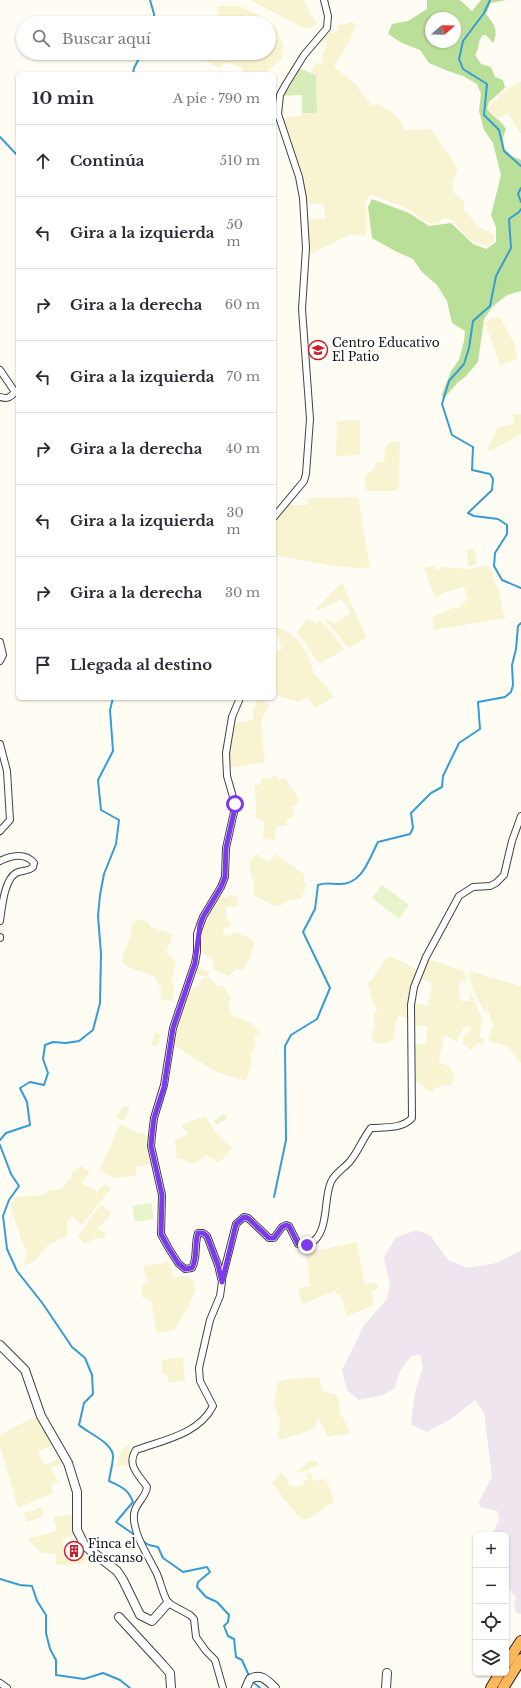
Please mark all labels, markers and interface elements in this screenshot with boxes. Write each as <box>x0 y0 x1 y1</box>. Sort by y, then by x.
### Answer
north arrow <box>425 12 461 48</box>
search box <box>16 16 276 60</box>
icon: search <box>30 27 52 49</box>
text: Buscar aquí <box>62 29 151 48</box>
text: 10 min <box>32 88 94 109</box>
text: A pie · 790 m <box>173 90 260 107</box>
icon: ahead <box>32 150 54 172</box>
text: Continúa <box>70 151 144 170</box>
text: 510 m <box>220 152 260 169</box>
text: 50 m <box>226 216 243 250</box>
icon: left <box>32 222 54 244</box>
text: Gira a la izquierda <box>70 223 214 242</box>
icon: right <box>32 294 54 316</box>
text: Gira a la derecha <box>70 295 202 314</box>
text: 60 m <box>225 296 260 313</box>
place label: Centro Educativo El Patio <box>332 335 440 364</box>
school or university icon: Centro Educativo El Patio <box>307 339 329 361</box>
icon: left <box>32 366 54 388</box>
text: Gira a la izquierda <box>70 367 214 386</box>
text: 70 m <box>227 368 260 385</box>
icon: right <box>32 438 54 460</box>
text: Gira a la derecha <box>70 439 202 458</box>
text: 40 m <box>225 440 260 457</box>
text: 30 m <box>226 504 244 538</box>
icon: left <box>32 510 54 532</box>
text: Gira a la izquierda <box>70 511 214 530</box>
icon: right <box>32 582 54 604</box>
text: Gira a la derecha <box>70 583 202 602</box>
text: 30 m <box>225 584 260 601</box>
icon: arrive <box>32 654 54 676</box>
text: Llegada al destino <box>70 655 212 674</box>
route start <box>226 795 244 813</box>
route end <box>298 1236 316 1254</box>
map controls <box>473 1532 509 1676</box>
button: + <box>473 1532 509 1568</box>
place label: Finca el descanso <box>88 1536 143 1565</box>
building icon: Finca el descanso <box>63 1540 85 1562</box>
button: − <box>473 1568 509 1604</box>
button: locate <box>473 1604 509 1640</box>
button: layers <box>473 1640 509 1676</box>

